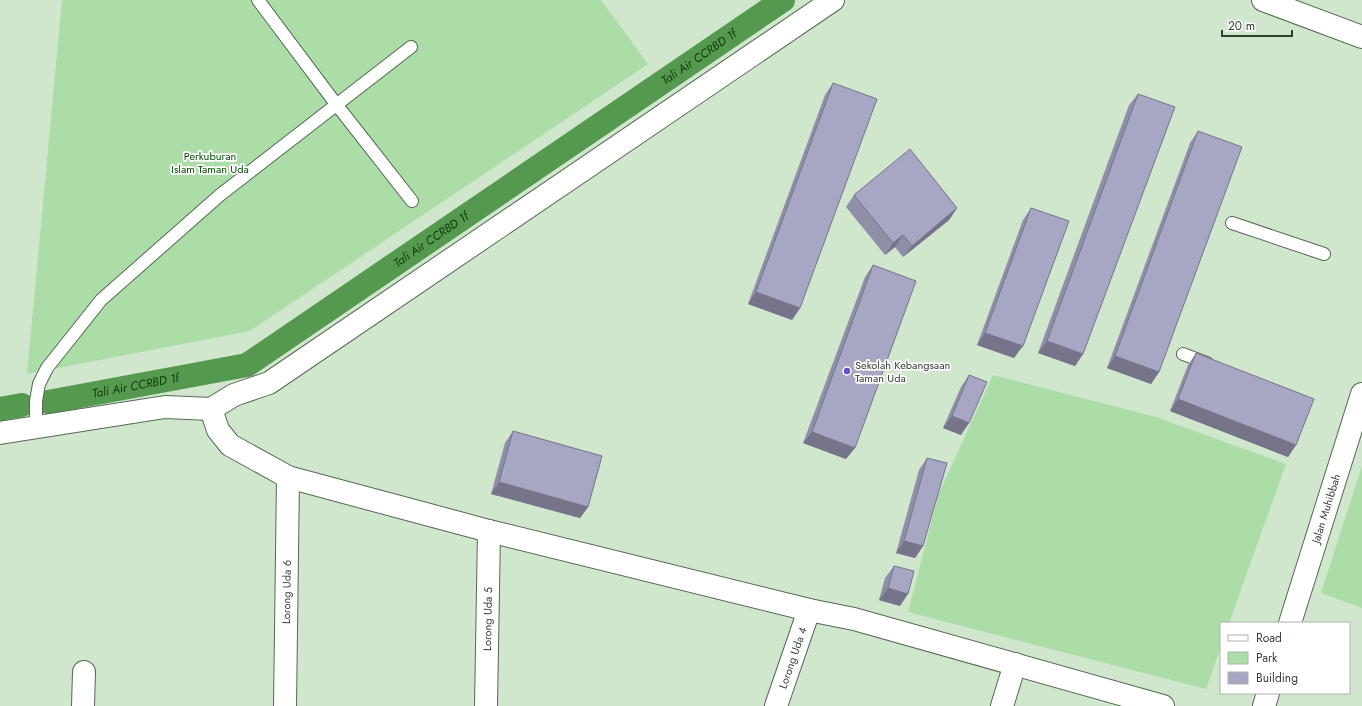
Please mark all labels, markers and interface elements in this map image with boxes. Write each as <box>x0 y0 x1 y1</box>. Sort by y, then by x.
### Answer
scale bar <box>1222 12 1292 38</box>
text: 20 m <box>1228 17 1255 35</box>
water label: Tali Air CCRBD 1f <box>657 24 741 89</box>
park label: Perkuburan Islam Taman Uda <box>171 148 249 177</box>
water label: Tali Air CCRBD 1f <box>390 207 474 272</box>
place label: Sekolah Kebangsaan Taman Uda <box>855 357 950 386</box>
marker: Sekolah Kebangsaan Taman Uda <box>842 366 852 376</box>
water label: Tali Air CCRBD 1f <box>91 369 182 403</box>
street label: Jalan Muhibbah <box>1307 472 1344 547</box>
street label: Lorong Uda 6 <box>278 560 295 624</box>
street label: Lorong Uda 5 <box>479 587 496 651</box>
legend <box>1220 622 1350 694</box>
street label: Lorong Uda 4 <box>775 624 811 691</box>
text: Road <box>1256 629 1282 647</box>
text: Park <box>1256 649 1278 667</box>
text: Building <box>1256 669 1298 687</box>

